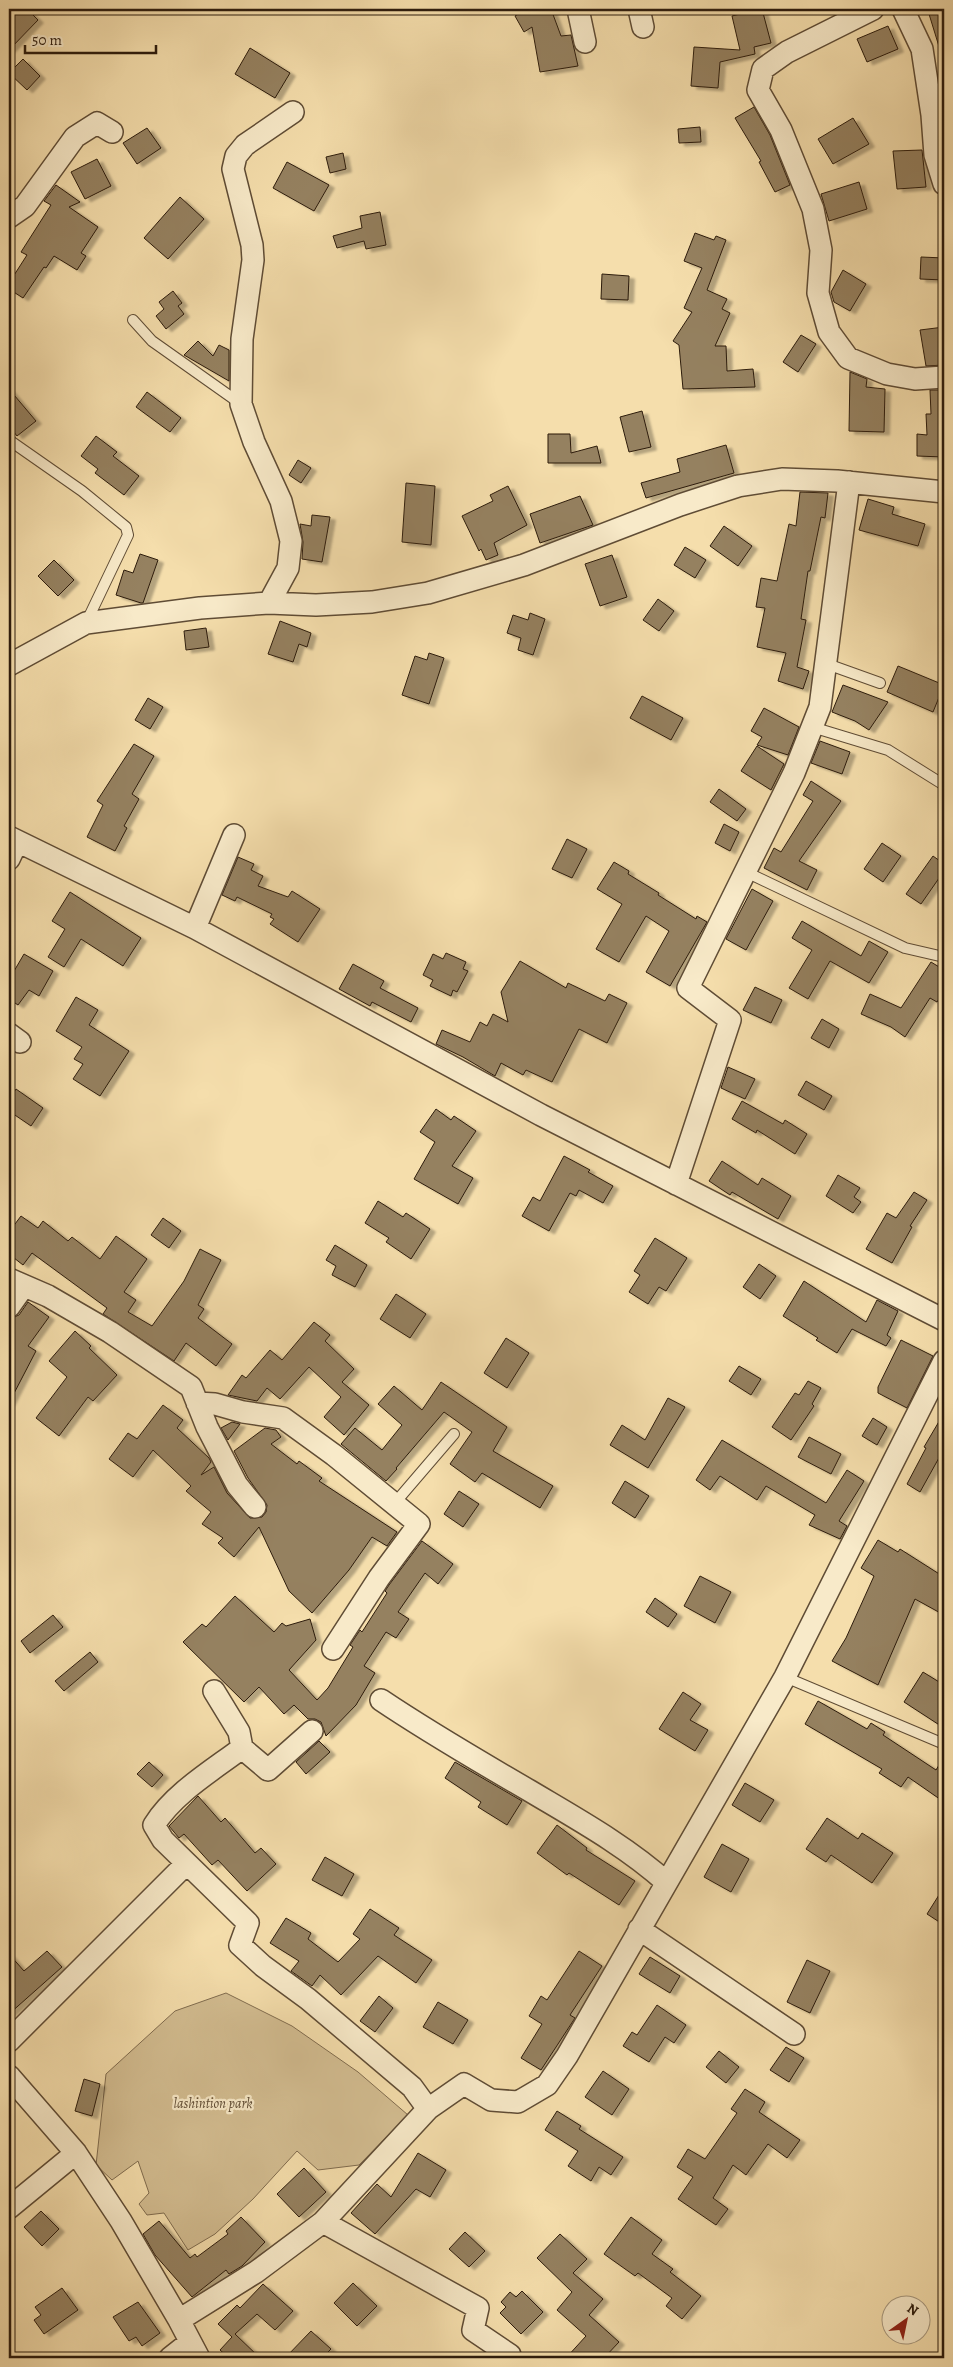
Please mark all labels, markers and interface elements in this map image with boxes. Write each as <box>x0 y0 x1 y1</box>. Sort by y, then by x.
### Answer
scale bar <box>25 22 156 54</box>
text: 50 m <box>32 30 62 50</box>
park label: lashintion park <box>174 2094 252 2113</box>
north arrow <box>880 2294 930 2344</box>
text: N <box>903 2299 922 2320</box>

